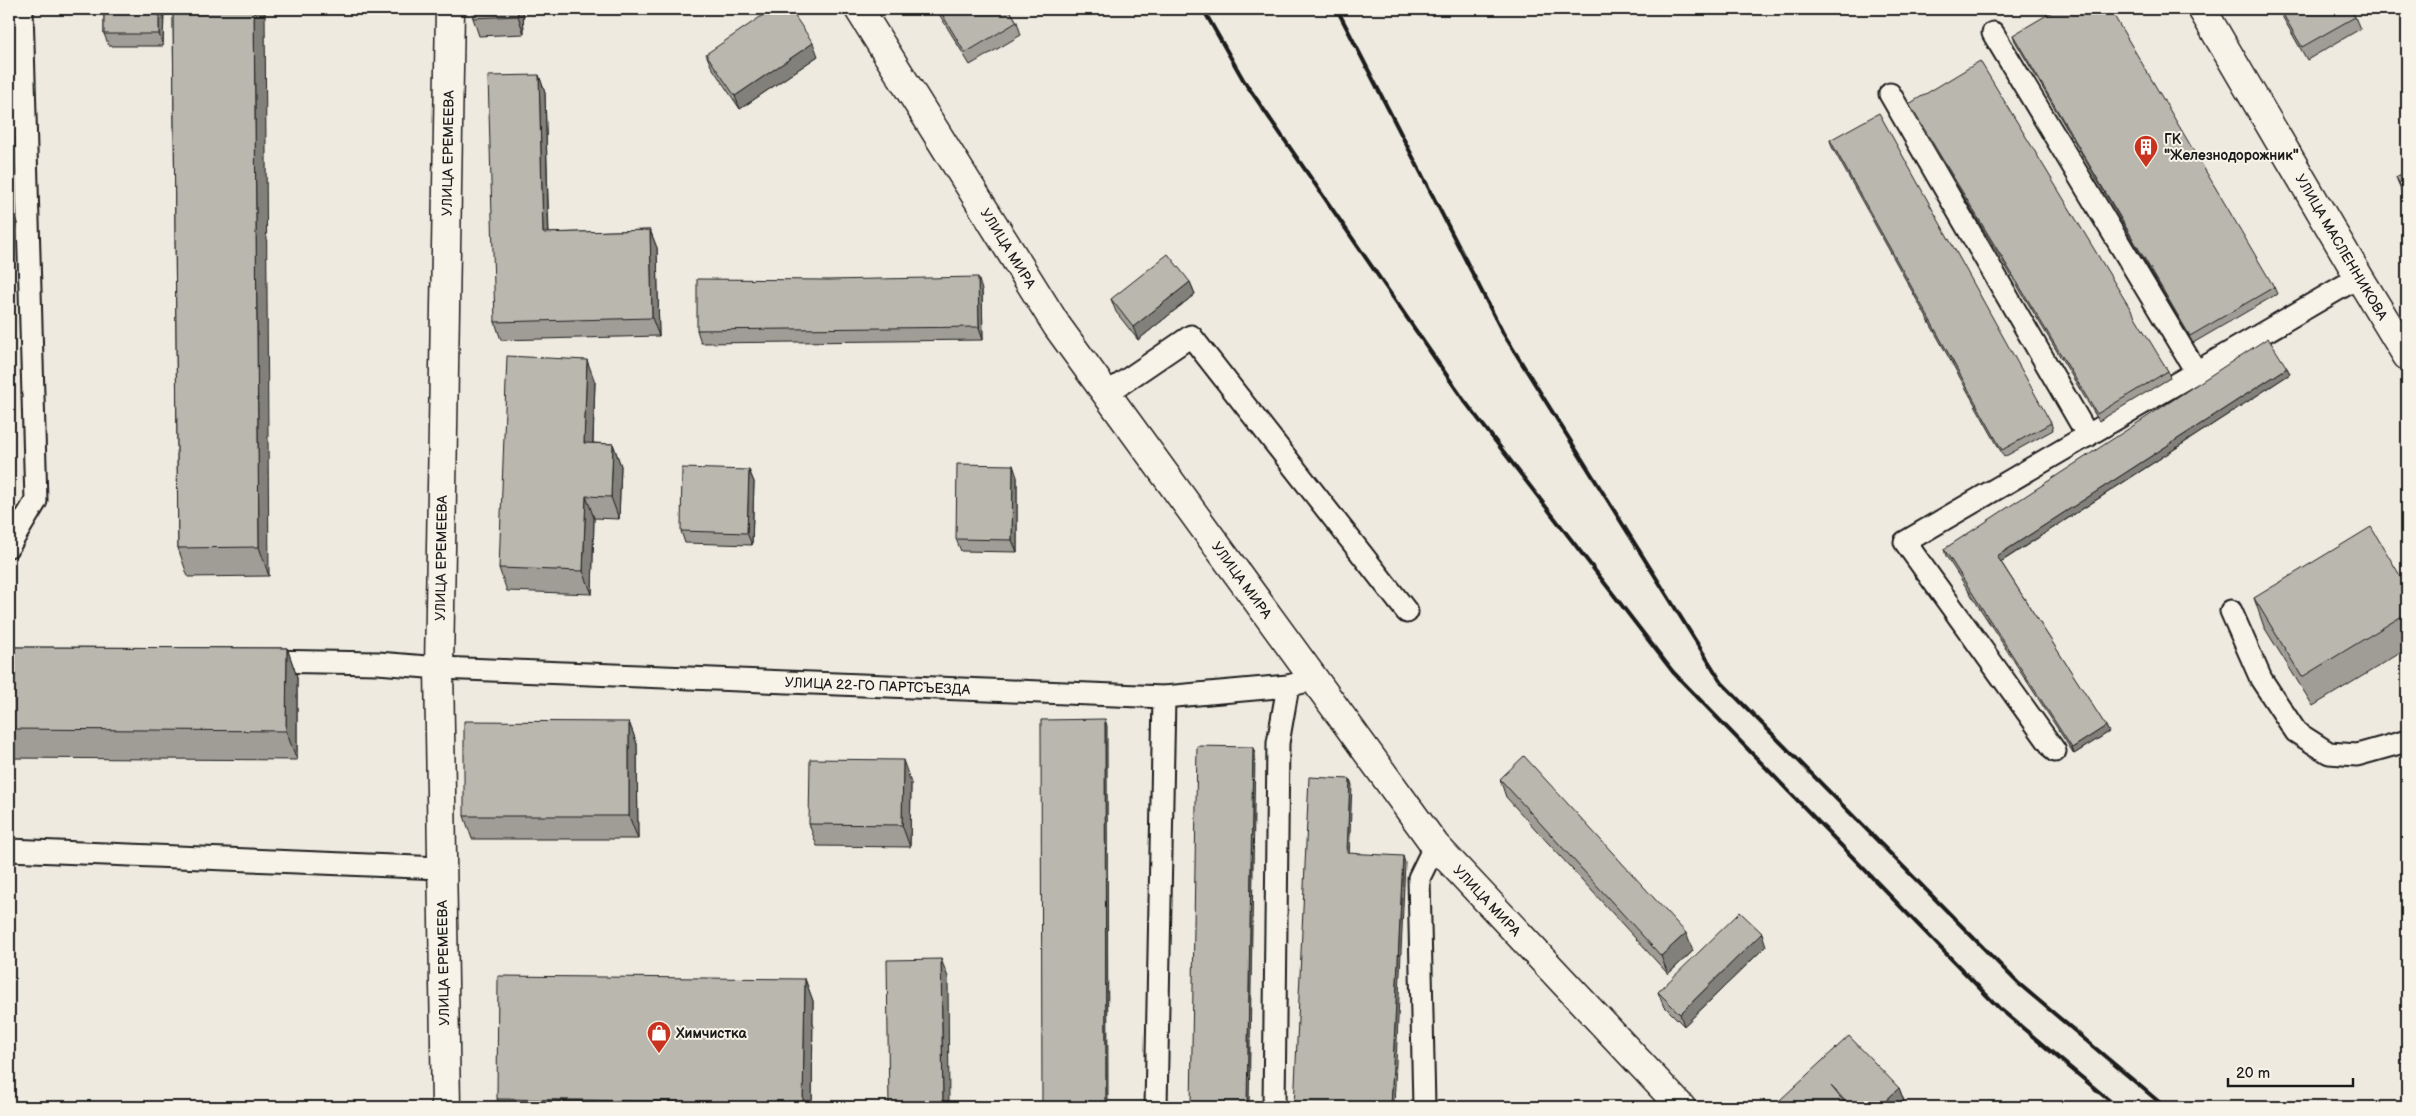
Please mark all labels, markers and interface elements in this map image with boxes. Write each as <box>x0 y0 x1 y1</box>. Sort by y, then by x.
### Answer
street label: УЛИЦА ЕРЕМЕЕВА <box>439 90 458 216</box>
place label: ГК "Железнодорожник" <box>2164 131 2299 164</box>
building icon: ГК "Железнодорожник" <box>2133 134 2159 168</box>
street label: УЛИЦА МАСЛЕННИКОВА <box>2292 171 2391 324</box>
street label: УЛИЦА МИРА <box>977 205 1040 292</box>
street label: УЛИЦА ЕРЕМЕЕВА <box>432 494 451 621</box>
street label: УЛИЦА МИРА <box>1208 539 1276 622</box>
street label: УЛИЦА 22-ГО ПАРТСЪЕЗДА <box>784 674 971 698</box>
street label: УЛИЦА МИРА <box>1449 862 1524 940</box>
street label: УЛИЦА ЕРЕМЕЕВА <box>434 899 453 1026</box>
shop icon: Химчистка <box>646 1020 672 1054</box>
place label: Химчистка <box>675 1025 747 1042</box>
scale bar <box>2228 1056 2354 1088</box>
text: 20 m <box>2236 1064 2270 1083</box>

